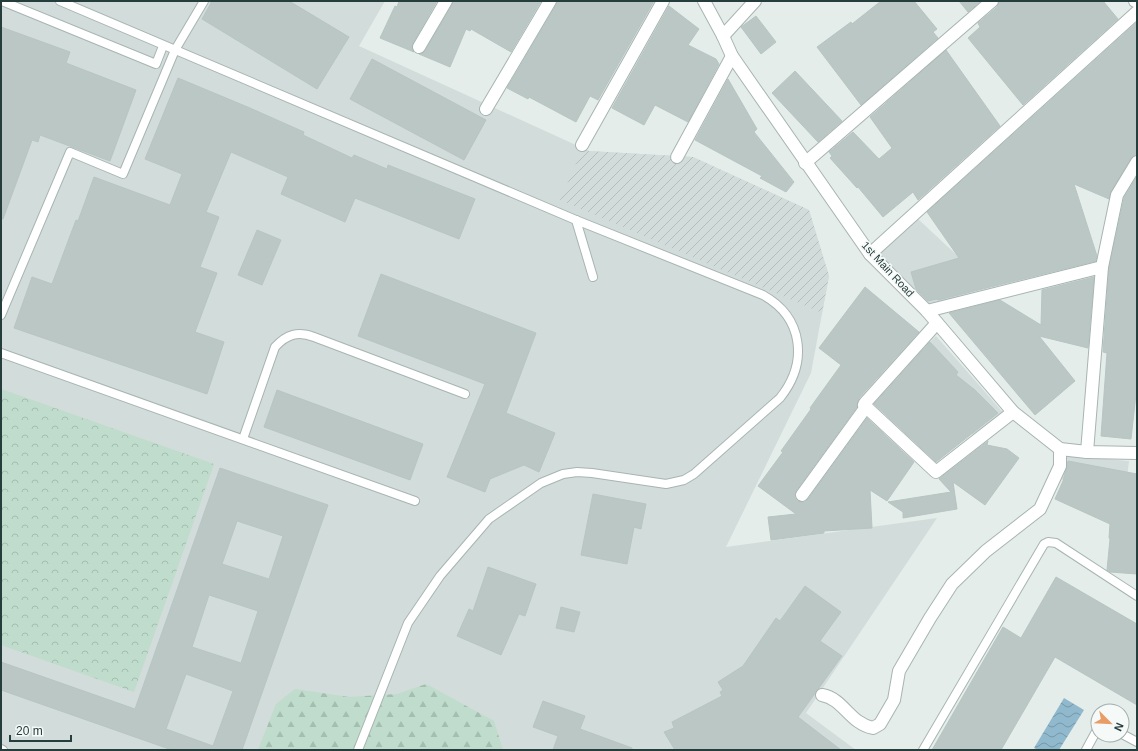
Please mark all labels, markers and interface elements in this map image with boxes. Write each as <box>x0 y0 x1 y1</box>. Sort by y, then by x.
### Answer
street label: 1st Main Road <box>859 239 917 299</box>
north arrow <box>1090 703 1130 743</box>
scale bar <box>10 717 71 743</box>
text: N <box>1112 721 1126 733</box>
text: 20 m <box>16 724 43 738</box>

